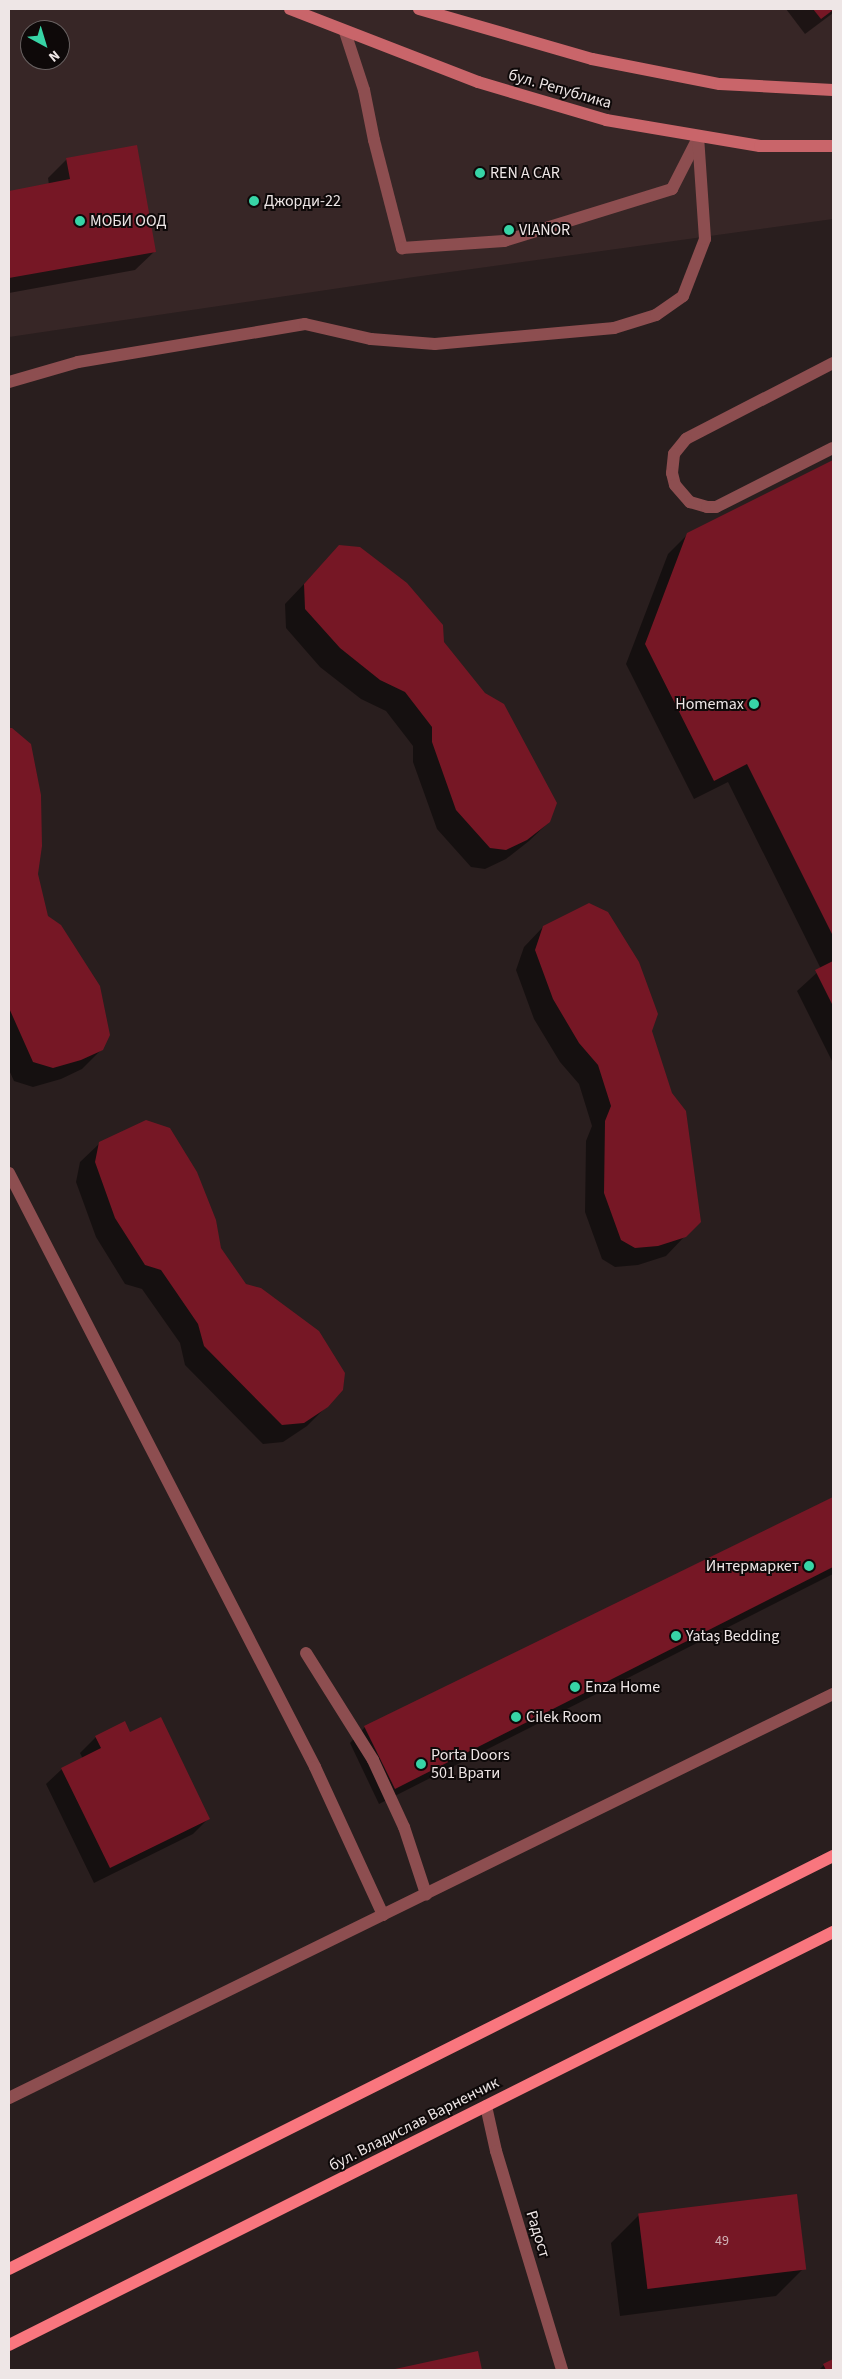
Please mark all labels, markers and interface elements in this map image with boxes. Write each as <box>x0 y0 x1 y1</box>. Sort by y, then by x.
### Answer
north arrow <box>20 20 70 70</box>
text: N <box>44 45 64 67</box>
street label: бул. Република <box>506 65 614 113</box>
place label: REN A CAR <box>490 163 560 183</box>
marker: REN A CAR <box>474 167 486 179</box>
place label: Джорди-22 <box>264 191 341 211</box>
marker: Джорди-22 <box>248 195 260 207</box>
place label: МОБИ ООД <box>90 211 166 231</box>
marker: МОБИ ООД <box>74 215 86 227</box>
place label: VIANOR <box>519 220 570 240</box>
marker: VIANOR <box>503 224 515 236</box>
place label: Homemax <box>675 694 744 714</box>
marker: Homemax <box>748 698 760 710</box>
place label: Интермаркет <box>706 1556 799 1576</box>
marker: Интермаркет <box>803 1560 815 1572</box>
place label: Yataş Bedding <box>686 1626 779 1646</box>
marker: Yataş Bedding <box>670 1630 682 1642</box>
place label: Enza Home <box>585 1677 660 1697</box>
marker: Enza Home <box>569 1681 581 1693</box>
place label: Cilek Room <box>526 1707 602 1727</box>
marker: Cilek Room <box>510 1711 522 1723</box>
place label: Porta Doors 501 Врати <box>431 1745 510 1783</box>
marker: Porta Doors 501 Врати <box>415 1758 427 1770</box>
street label: бул. Владислав Варненчик <box>326 2073 502 2175</box>
street label: Радост <box>522 2208 554 2260</box>
house number: 49 <box>715 2233 729 2249</box>

